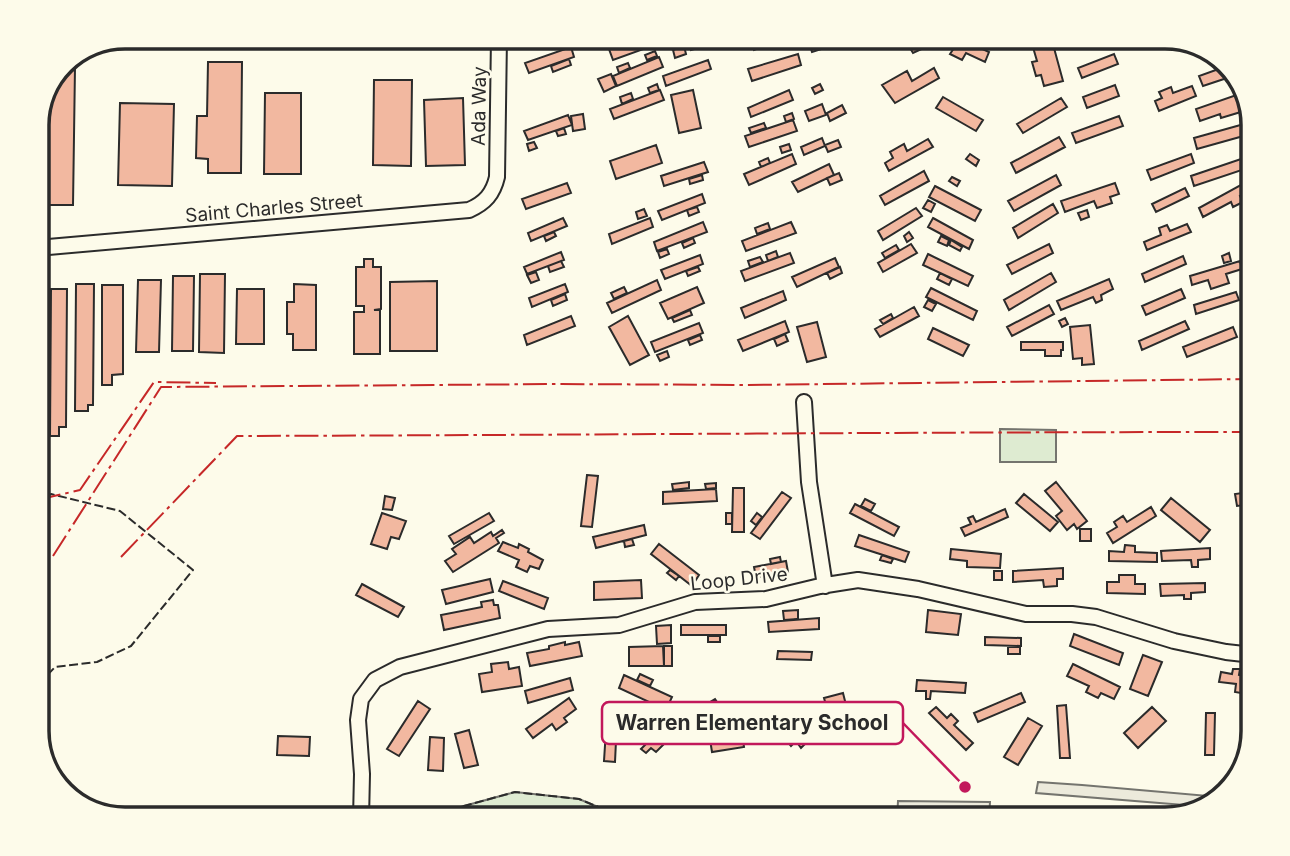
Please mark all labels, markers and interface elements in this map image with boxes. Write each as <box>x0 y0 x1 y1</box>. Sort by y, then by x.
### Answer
street label: Ada Way <box>467 66 491 146</box>
street label: Saint Charles Street <box>184 189 364 227</box>
street label: Loop Drive <box>689 562 789 596</box>
callout: Warren Elementary School <box>602 702 903 744</box>
text: Warren Elementary School <box>616 710 888 735</box>

